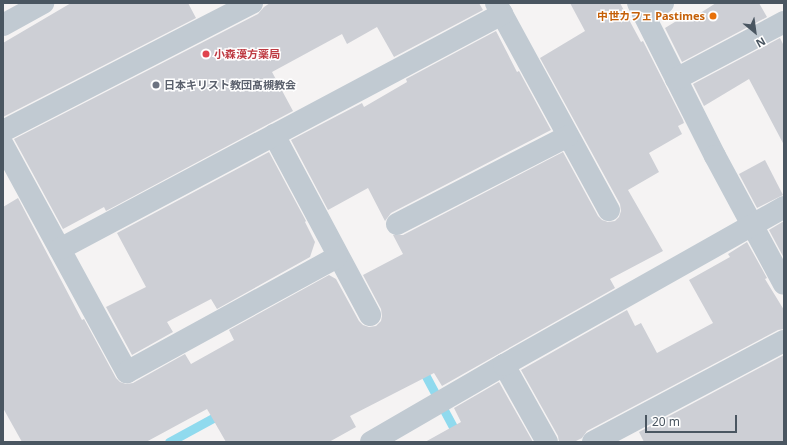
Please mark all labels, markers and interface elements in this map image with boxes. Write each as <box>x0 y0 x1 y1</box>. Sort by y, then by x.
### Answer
place label: 中世カフェ Pastimes <box>597 9 705 23</box>
marker: 中世カフェ Pastimes <box>708 11 718 21</box>
north arrow <box>735 12 775 52</box>
text: N <box>754 34 769 52</box>
place label: 小森漢方薬局 <box>214 47 280 61</box>
marker: 小森漢方薬局 <box>201 49 211 59</box>
place label: 日本キリスト教団髙槻教会 <box>164 78 296 92</box>
marker: 日本キリスト教団髙槻教会 <box>151 80 161 90</box>
scale bar <box>647 407 739 433</box>
text: 20 m <box>652 413 680 430</box>

